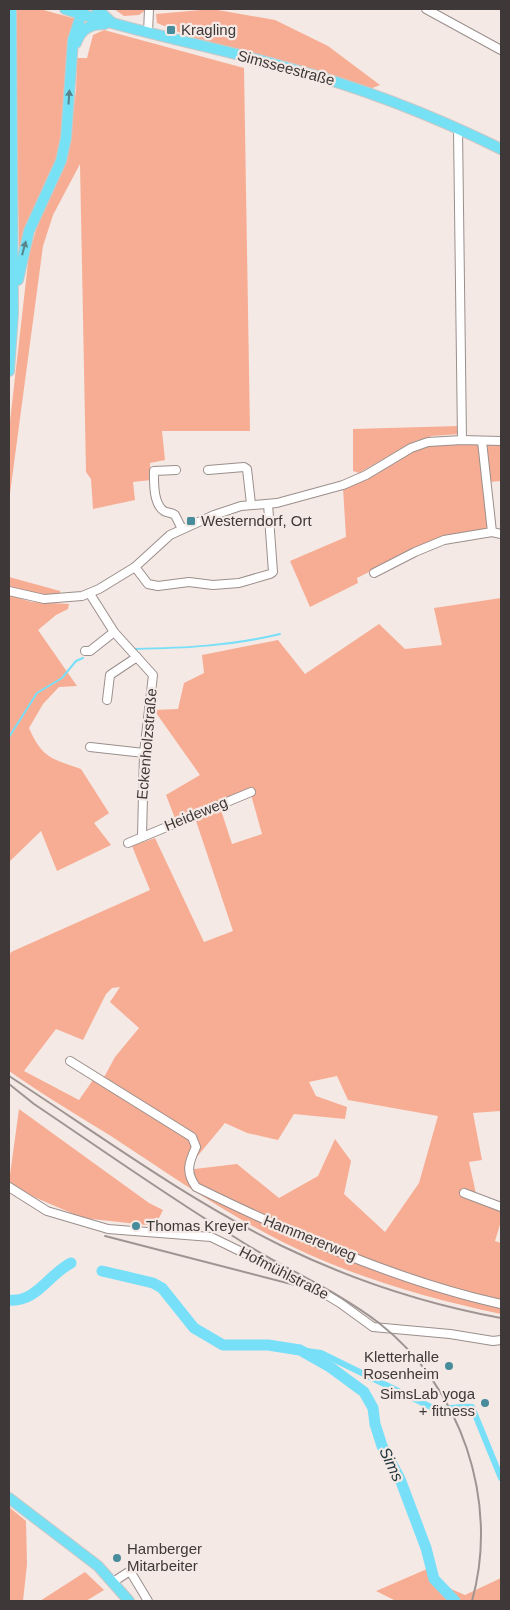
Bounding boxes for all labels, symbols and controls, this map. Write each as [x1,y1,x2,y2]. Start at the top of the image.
place label: Kragling [181,21,236,38]
marker: Kragling [165,24,177,36]
street label: Simsseestraße [236,46,337,89]
one-way arrow [65,89,73,105]
one-way arrow [21,241,29,256]
place label: Westerndorf, Ort [201,512,312,529]
marker: Westerndorf, Ort [185,515,197,527]
street label: Eckenholzstraße [133,688,160,800]
street label: Heideweg [162,793,230,834]
street label: Hammererweg [261,1211,359,1264]
place label: Thomas Kreyer [146,1217,249,1234]
marker: Thomas Kreyer [130,1220,142,1232]
street label: Hofmühlstraße [237,1243,332,1302]
place label: Kletterhalle Rosenheim [363,1348,439,1382]
marker: Kletterhalle Rosenheim [443,1360,455,1372]
place label: SimsLab yoga + fitness [380,1385,476,1419]
marker: SimsLab yoga + fitness [479,1397,491,1409]
water label: Sims [376,1445,407,1484]
place label: Hamberger Mitarbeiter [127,1540,202,1574]
marker: Hamberger Mitarbeiter [111,1552,123,1564]

